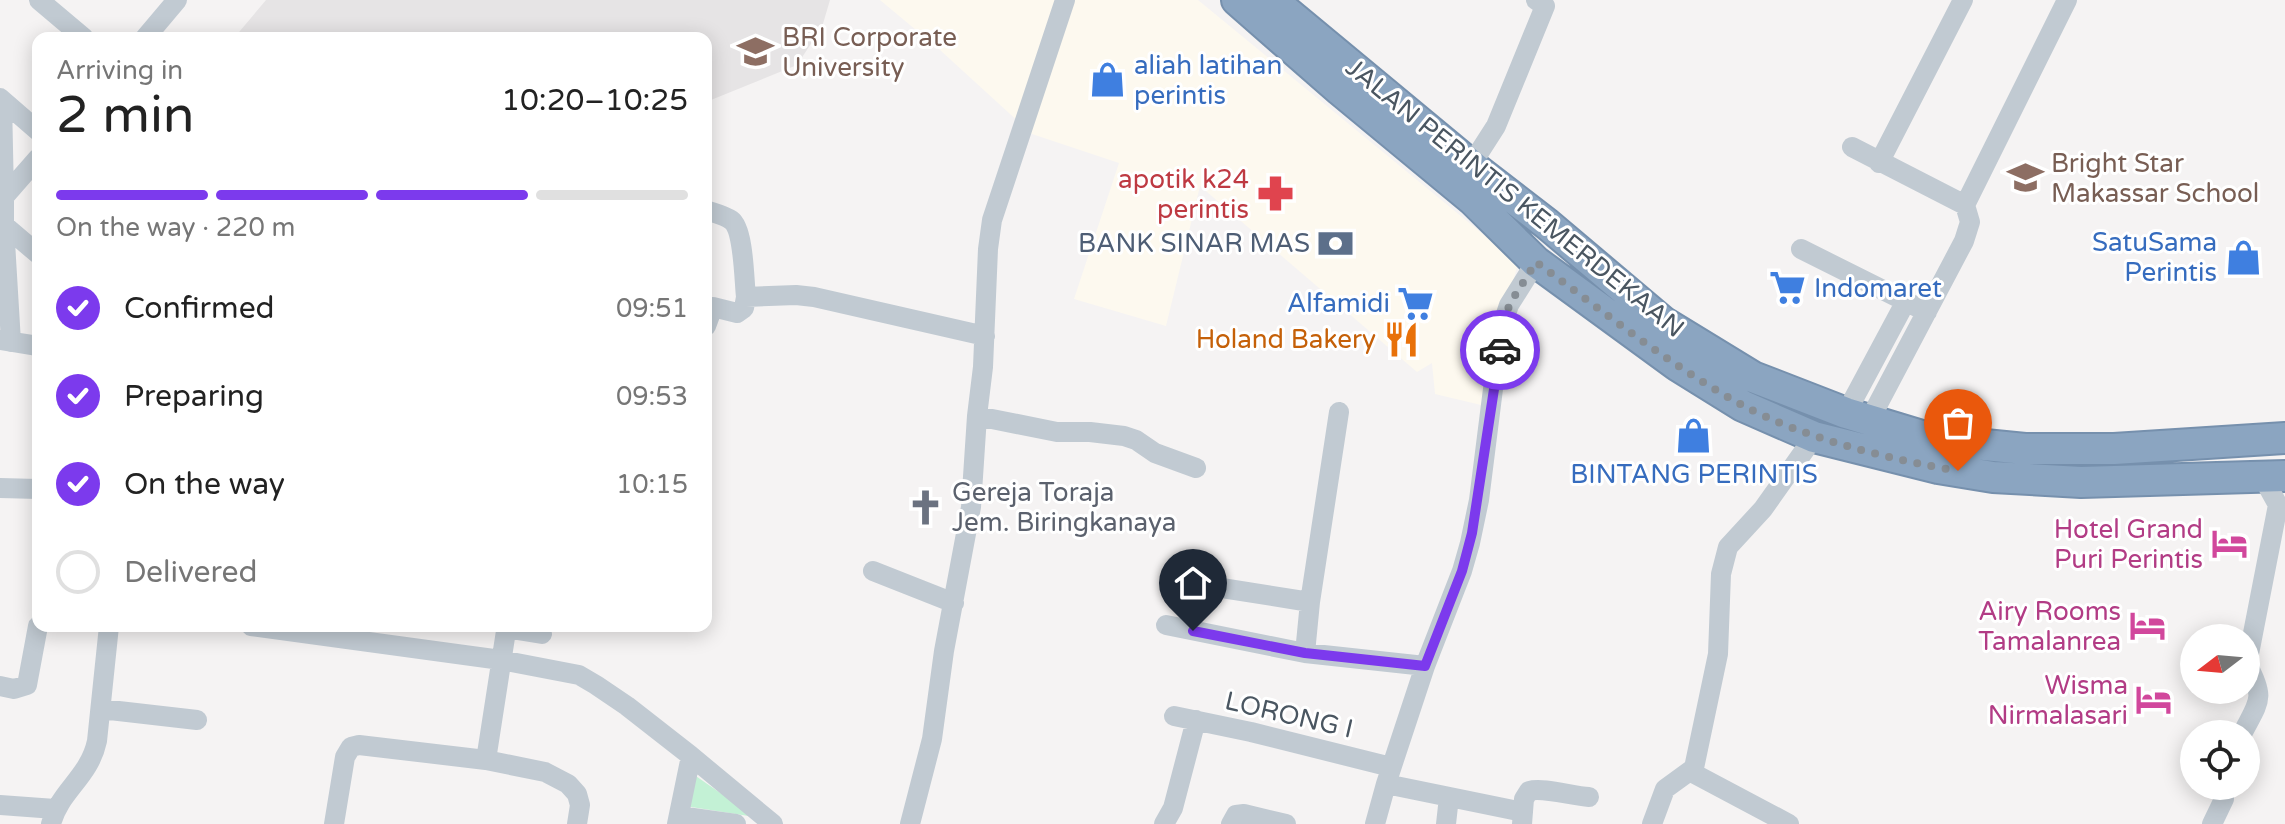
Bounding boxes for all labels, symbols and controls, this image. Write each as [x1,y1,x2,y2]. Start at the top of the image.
place label: BRI Corporate University [782,22,957,83]
school or university icon: BRI Corporate University [737,33,775,71]
place label: aliah latihan perintis [1134,50,1282,111]
street label: JALAN PERINTIS KEMERDEKAAN [1340,52,1690,344]
text: Arriving in [56,55,183,86]
shop icon: aliah latihan perintis [1089,61,1127,99]
text: 10:20–10:25 [501,82,688,119]
text: 2 min [56,84,195,147]
place label: Bright Star Makassar School [2051,148,2259,209]
school or university icon: Bright Star Makassar School [2006,159,2044,197]
place label: apotik k24 perintis [1118,164,1249,225]
pharmacy icon: apotik k24 perintis [1256,175,1294,213]
text: On the way · 220 m [56,212,295,243]
bank icon: BANK SINAR MAS [1317,224,1355,262]
place label: SatuSama Perintis [2092,227,2217,288]
place label: BANK SINAR MAS [1078,228,1310,259]
shop icon: SatuSama Perintis [2224,238,2262,276]
supermarket icon: Indomaret [1769,269,1807,307]
place label: Indomaret [1814,273,1942,304]
supermarket icon: Alfamidi [1397,284,1435,322]
icon: check [56,286,100,330]
place label: Alfamidi [1287,288,1390,319]
text: Confirmed [124,290,275,327]
text: 09:51 [616,293,688,324]
courier [1460,310,1540,390]
restaurant icon: Holand Bakery [1383,320,1421,358]
place label: Holand Bakery [1196,324,1376,355]
icon: car [1478,328,1522,372]
icon: check [56,374,100,418]
text: Preparing [124,378,264,415]
text: 09:53 [616,381,688,412]
pin [1924,389,1992,471]
icon: bag [1936,401,1980,445]
shop icon: BINTANG PERINTIS [1675,416,1713,454]
place label: BINTANG PERINTIS [1570,459,1818,490]
icon: check [56,462,100,506]
text: On the way [124,466,285,503]
text: 10:15 [616,469,688,500]
place label: Gereja Toraja Jem. Biringkanaya [952,477,1176,538]
church icon: Gereja Toraja Jem. Biringkanaya [907,488,945,526]
place label: Hotel Grand Puri Perintis [2054,514,2203,575]
hotel icon: Hotel Grand Puri Perintis [2210,525,2248,563]
pin [1159,549,1227,631]
text: Delivered [124,554,258,591]
icon: home [1171,561,1215,605]
place label: Airy Rooms Tamalanrea [1978,596,2121,657]
hotel icon: Airy Rooms Tamalanrea [2128,607,2166,645]
north arrow [2180,624,2260,704]
map controls [2180,624,2260,800]
place label: Wisma Nirmalasari [1988,670,2128,731]
hotel icon: Wisma Nirmalasari [2135,681,2173,719]
street label: LORONG I [1222,685,1356,745]
button: locate [2180,720,2260,800]

